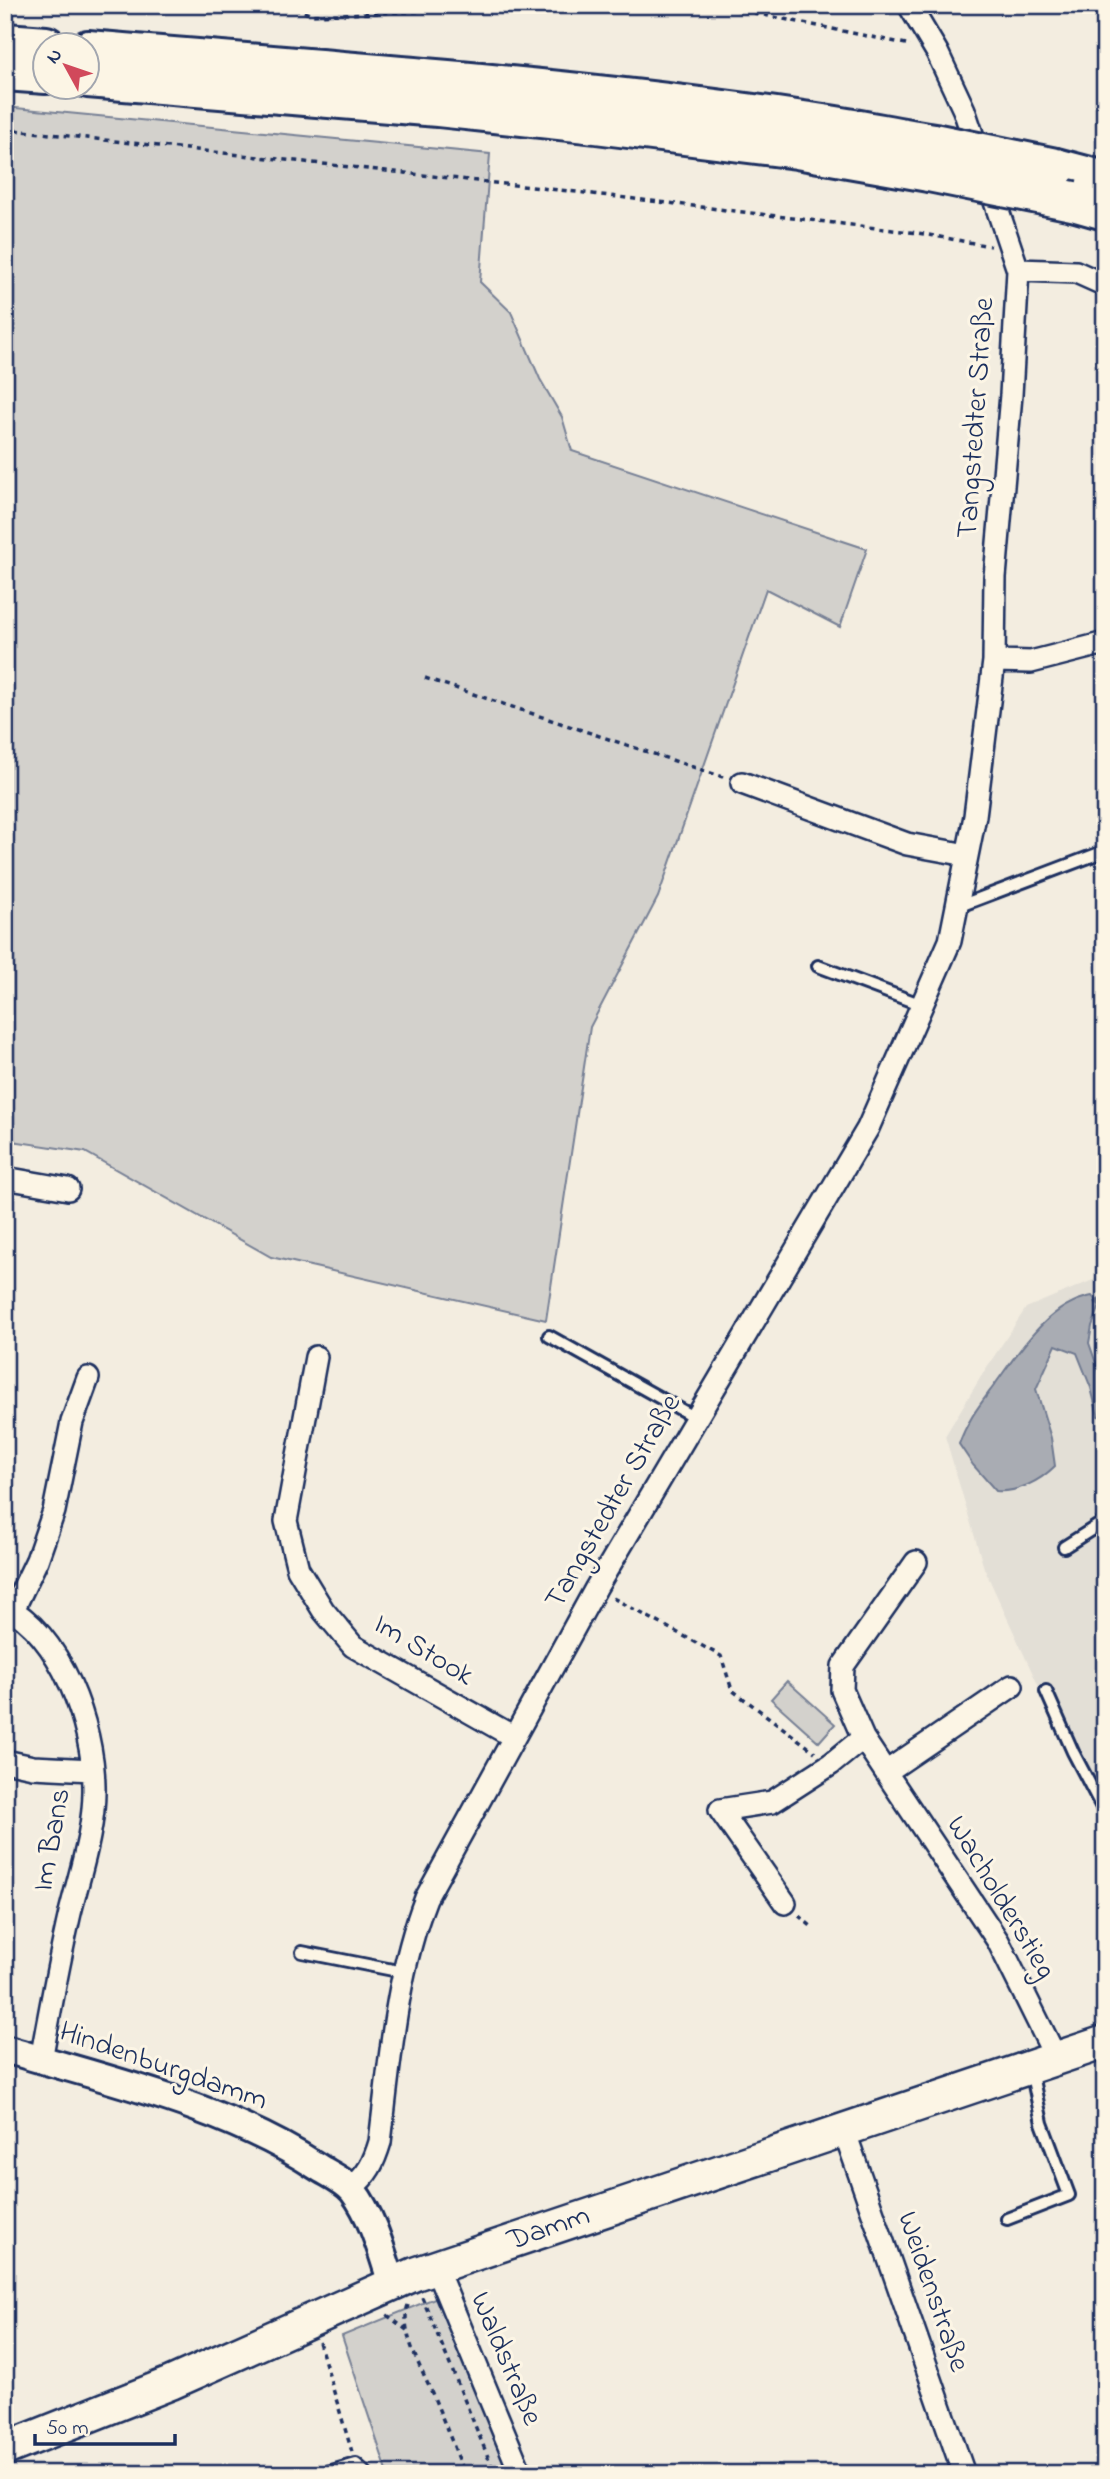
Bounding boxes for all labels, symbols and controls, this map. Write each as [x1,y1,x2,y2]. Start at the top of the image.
north arrow [32,32,102,102]
text: N [40,43,69,70]
street label: Tangstedter Straße [947,295,1007,540]
street label: Tangstedter Straße [535,1386,694,1618]
street label: Im Stook [364,1604,482,1699]
street label: Im Bans [22,1785,84,1895]
street label: Wacholderstieg [934,1808,1066,1988]
street label: Hindenburgdamm [53,2011,273,2123]
street label: Damm [501,2194,596,2264]
street label: Weidenstraße [884,2206,980,2379]
street label: Waldstraße [457,2285,553,2433]
scale bar [35,2402,175,2446]
text: 50 m [46,2414,89,2444]

